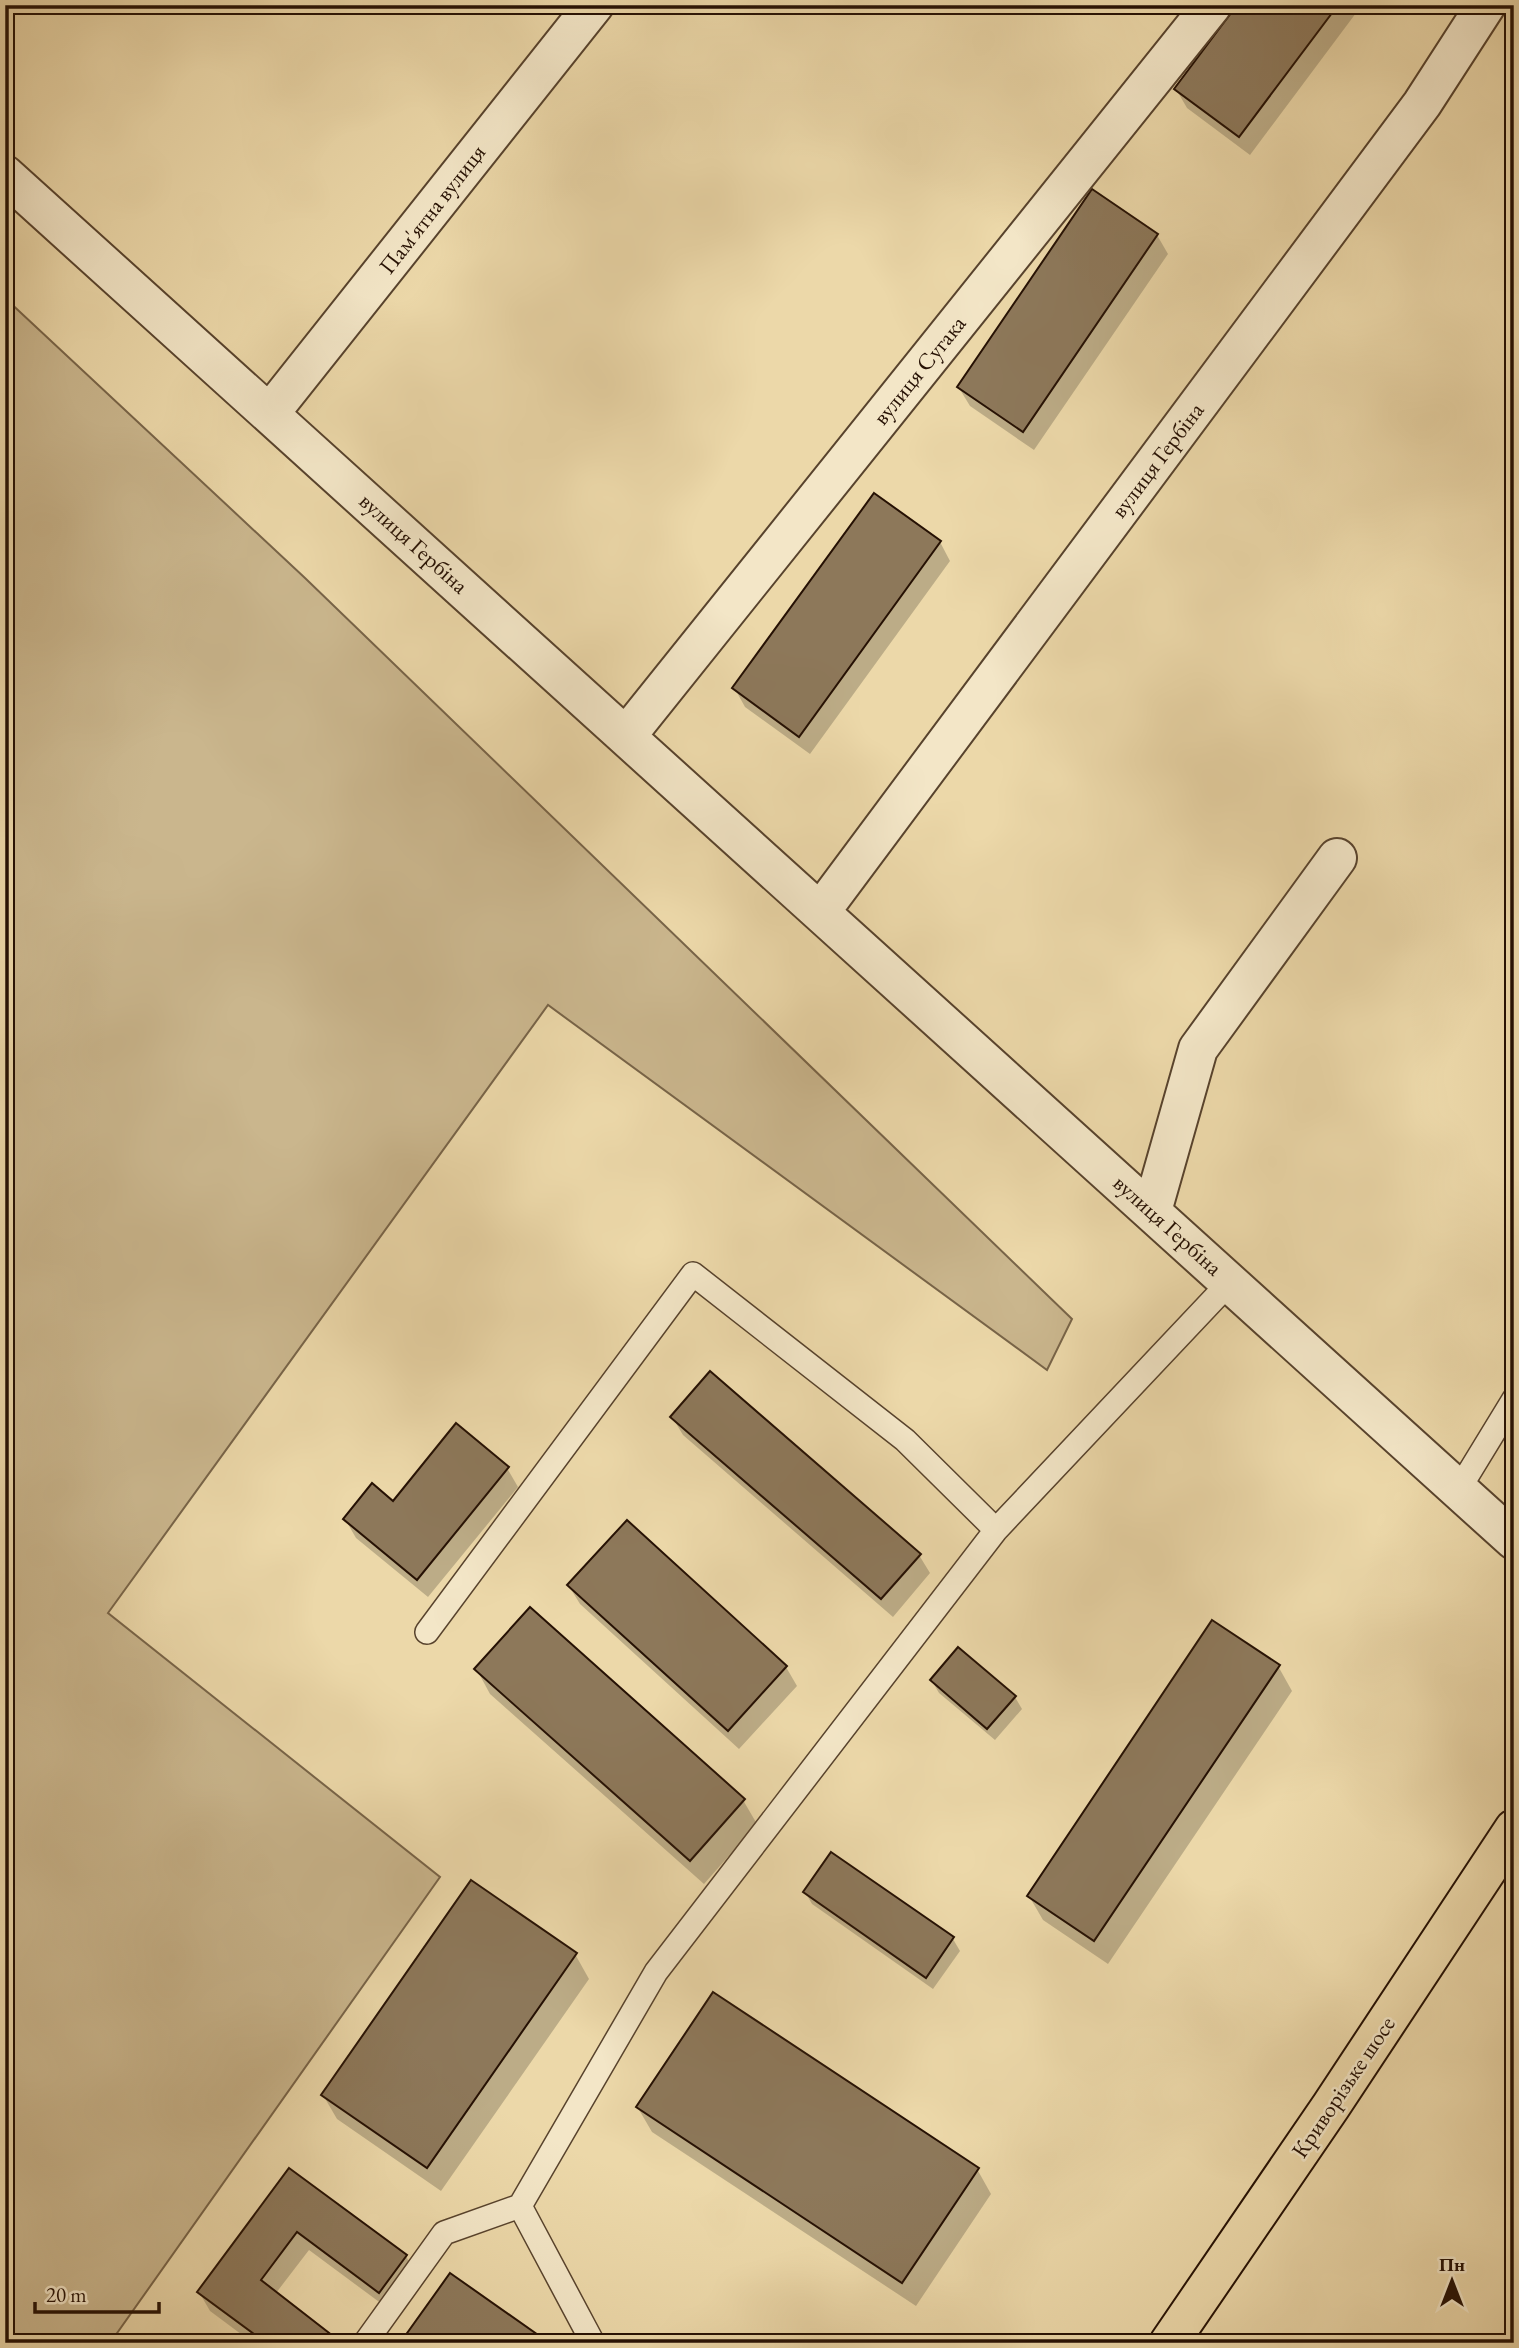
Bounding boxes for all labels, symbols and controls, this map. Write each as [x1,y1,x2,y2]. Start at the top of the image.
street label: Пам'ятна вулиця [372,138,492,280]
street label: вулиця Сугака [866,308,973,431]
street label: вулиця Гербіна [1104,396,1211,524]
street label: вулиця Гербіна [353,486,476,601]
street label: вулиця Гербіна [1107,1168,1230,1283]
street label: Криворізьке шосе [1284,2010,1402,2164]
north arrow [1418,2246,1488,2316]
text: Пн [1439,2252,1465,2277]
scale bar [35,2271,159,2315]
text: 20 m [46,2281,87,2308]

